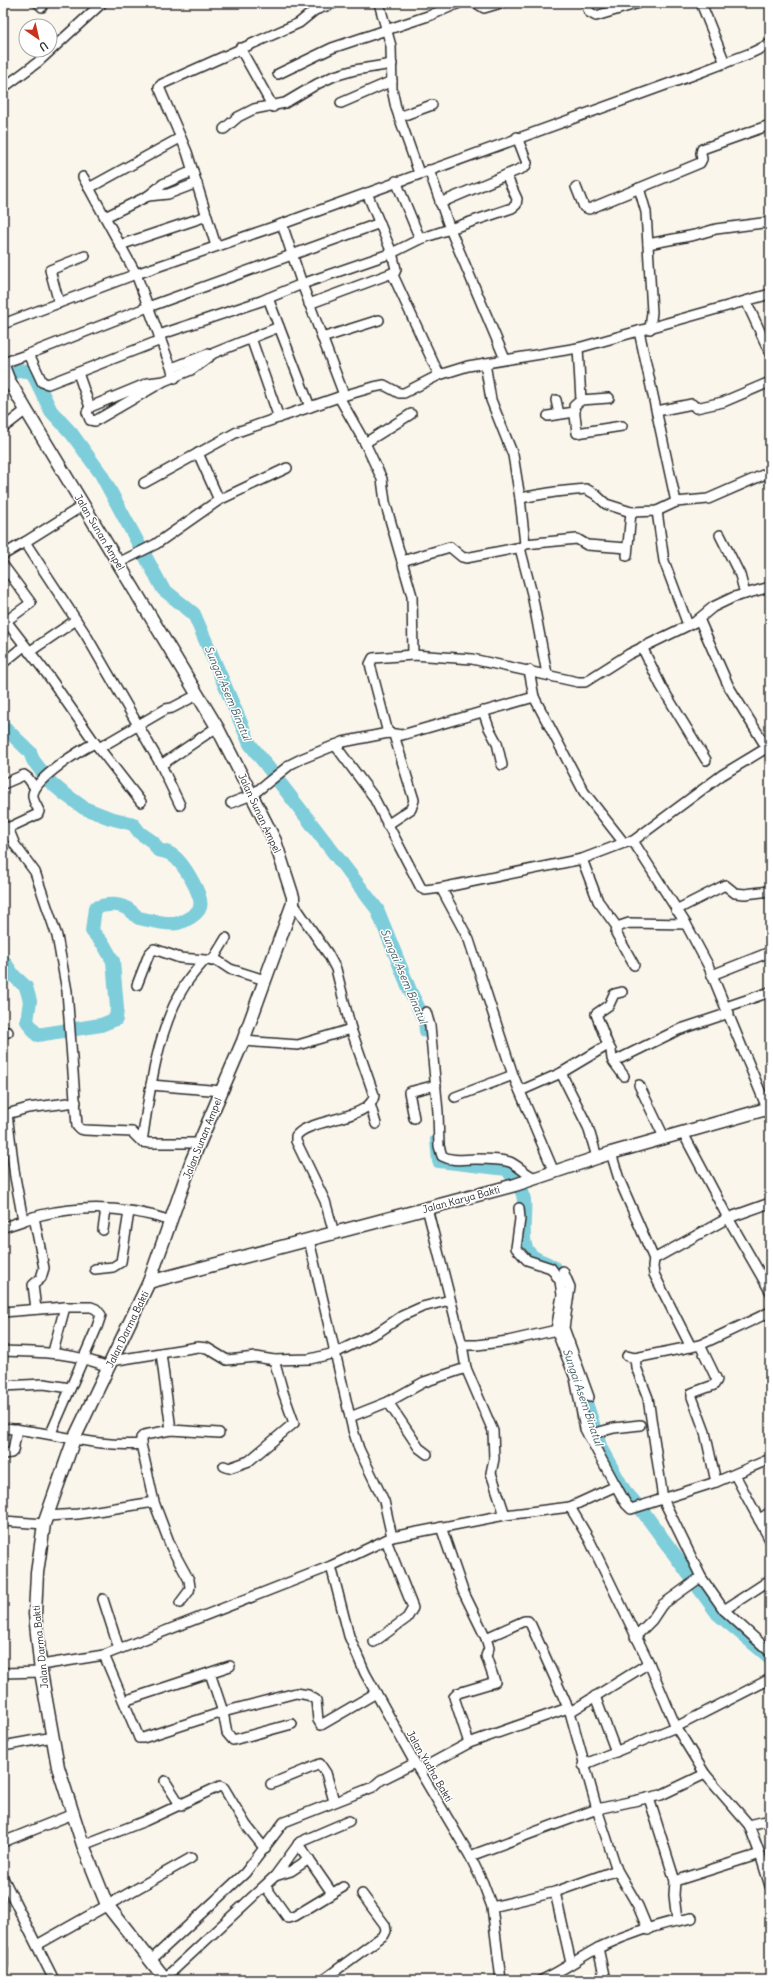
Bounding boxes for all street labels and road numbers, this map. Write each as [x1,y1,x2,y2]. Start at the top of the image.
street label: Jalan Sunan Ampel [72,492,127,573]
street label: Jalan Sunan Ampel [235,771,284,855]
street label: Jalan Sunan Ampel [180,1096,225,1181]
street label: Jalan Karya Bakti [421,1183,501,1216]
street label: Jalan Darma Bakti [103,1289,152,1370]
street label: Jalan Darma Bakti [30,1605,51,1689]
street label: Jalan Yudha Bakti [404,1728,455,1804]

